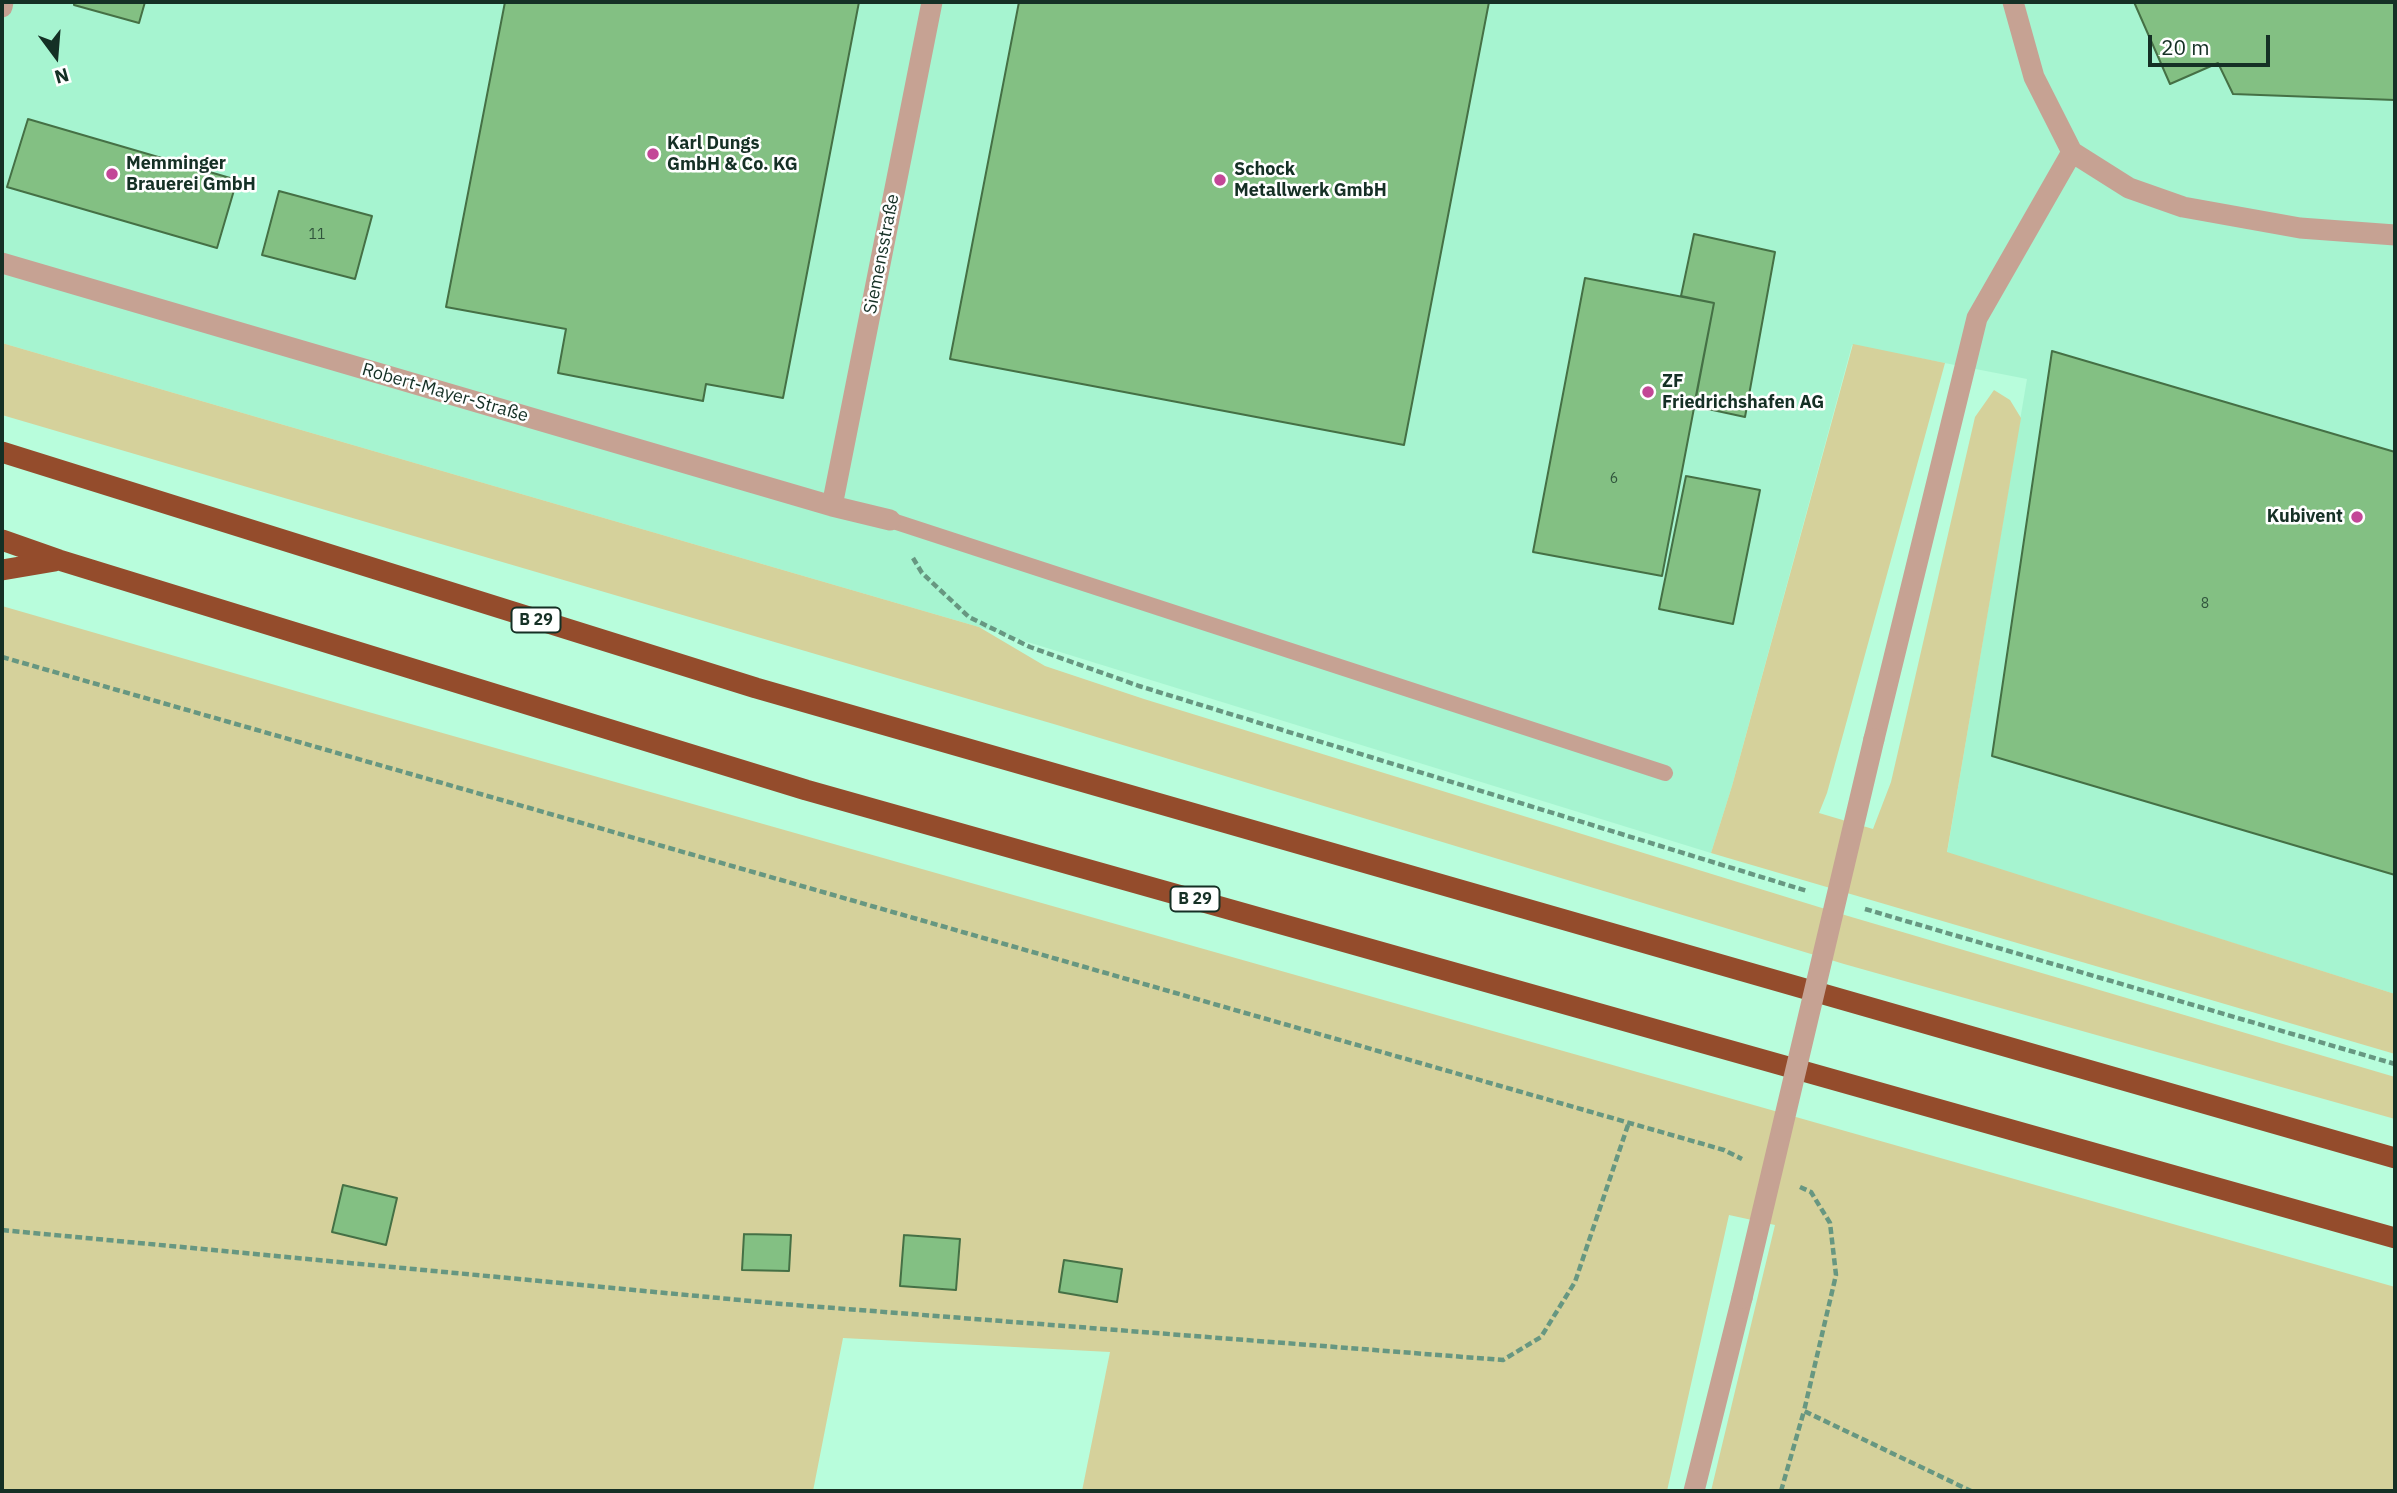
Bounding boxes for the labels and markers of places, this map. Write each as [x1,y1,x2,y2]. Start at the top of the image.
place label: Karl Dungs GmbH & Co. KG [667,133,798,176]
marker: Karl Dungs GmbH & Co. KG [645,146,661,162]
place label: Memminger Brauerei GmbH [126,153,256,196]
place label: Schock Metallwerk GmbH [1234,159,1387,202]
marker: Memminger Brauerei GmbH [104,166,120,182]
marker: Schock Metallwerk GmbH [1212,172,1228,188]
place label: ZF Friedrichshafen AG [1662,371,1824,414]
marker: ZF Friedrichshafen AG [1640,384,1656,400]
place label: Kubivent [2267,506,2343,528]
marker: Kubivent [2349,509,2365,525]

